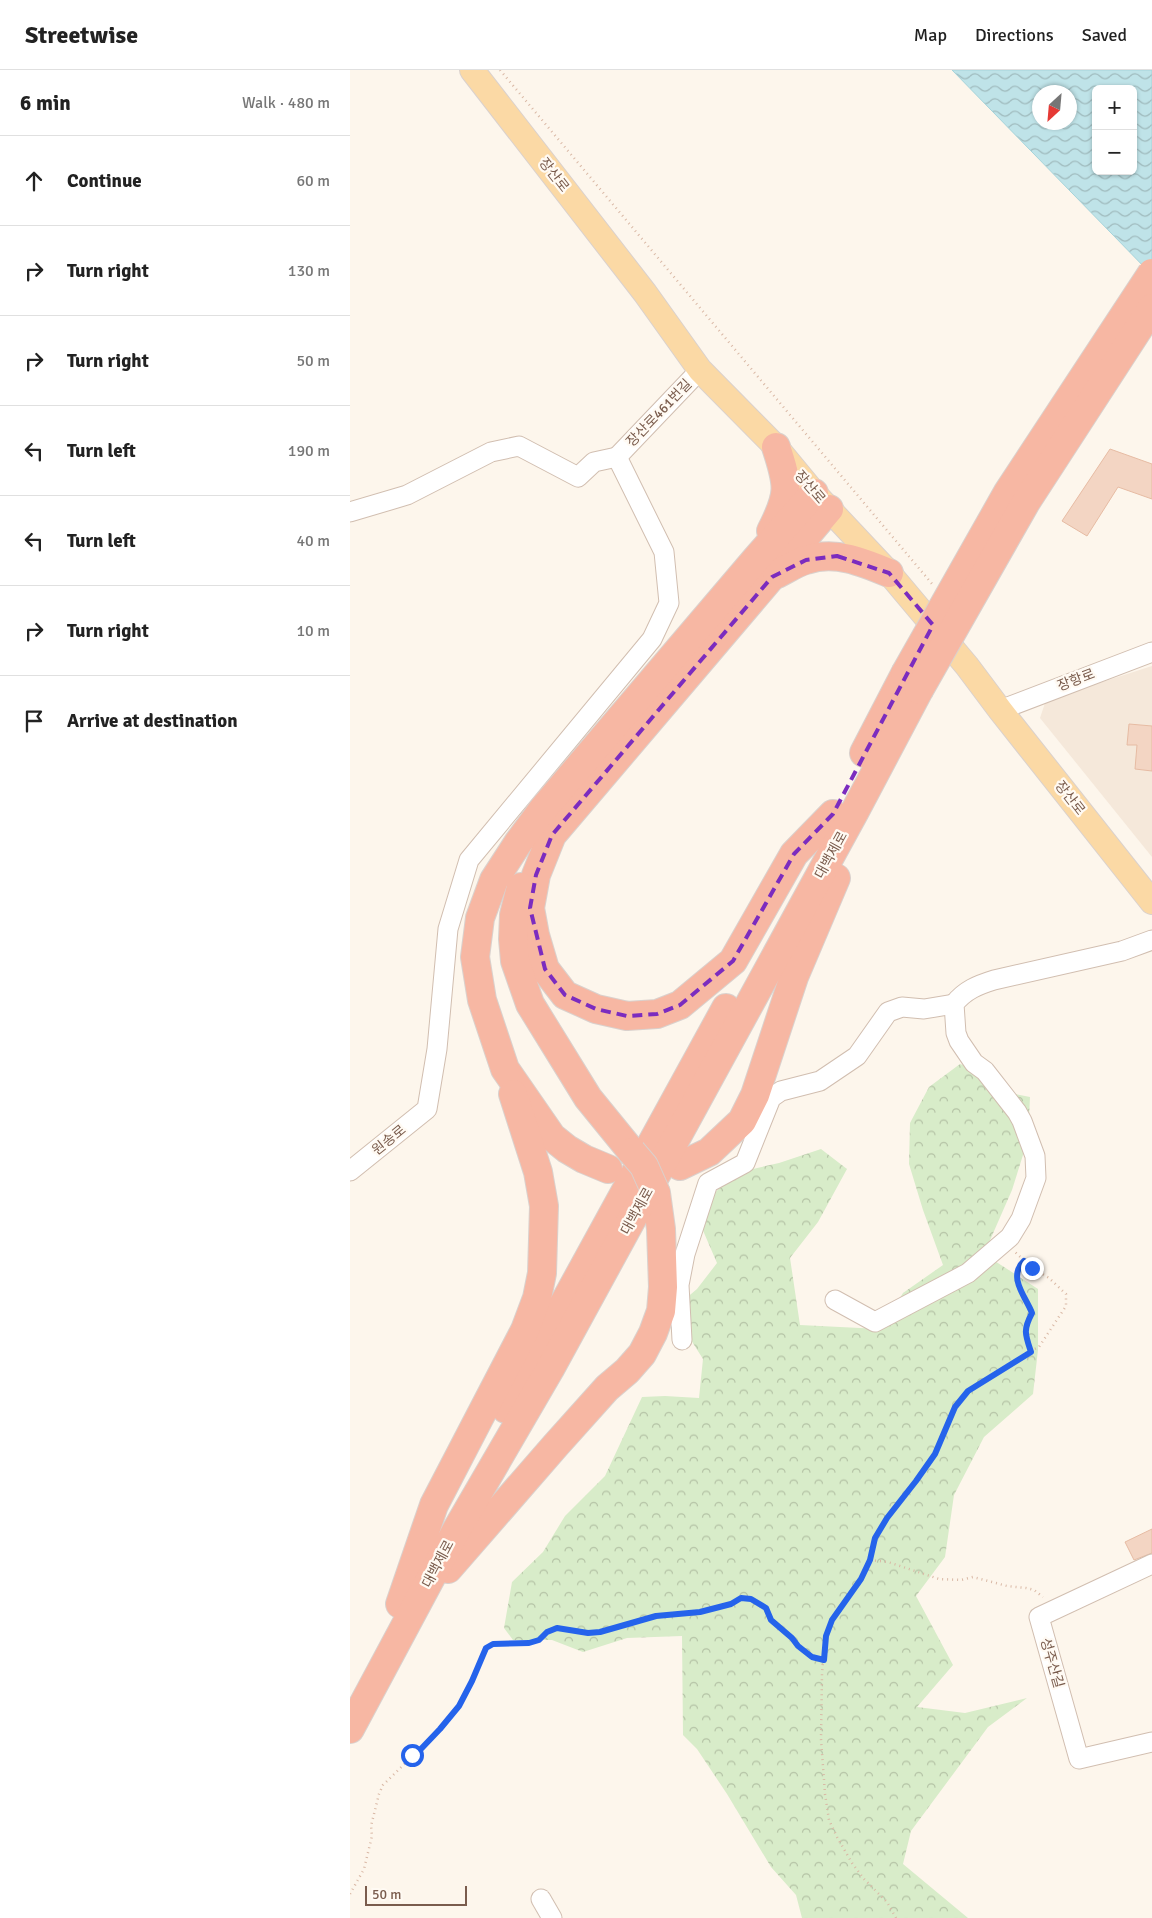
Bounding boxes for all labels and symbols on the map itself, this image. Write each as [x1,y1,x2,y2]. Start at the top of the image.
north arrow [1032,85,1077,130]
street label: 장산로 [535,155,573,196]
street label: 장산로461번길 [623,376,695,450]
street label: 장산로 [791,467,829,507]
street label: 장항로 [1055,665,1097,695]
street label: 장산로 [1051,778,1089,819]
street label: 대백제로 [811,828,851,882]
street label: 원송로 [369,1121,409,1159]
street label: 대백제로 [617,1184,657,1238]
route end [1021,1257,1044,1280]
street label: 대백제로 [418,1537,458,1591]
street label: 성주산길 [1037,1636,1067,1690]
route start [401,1744,424,1767]
scale bar [365,1883,468,1906]

